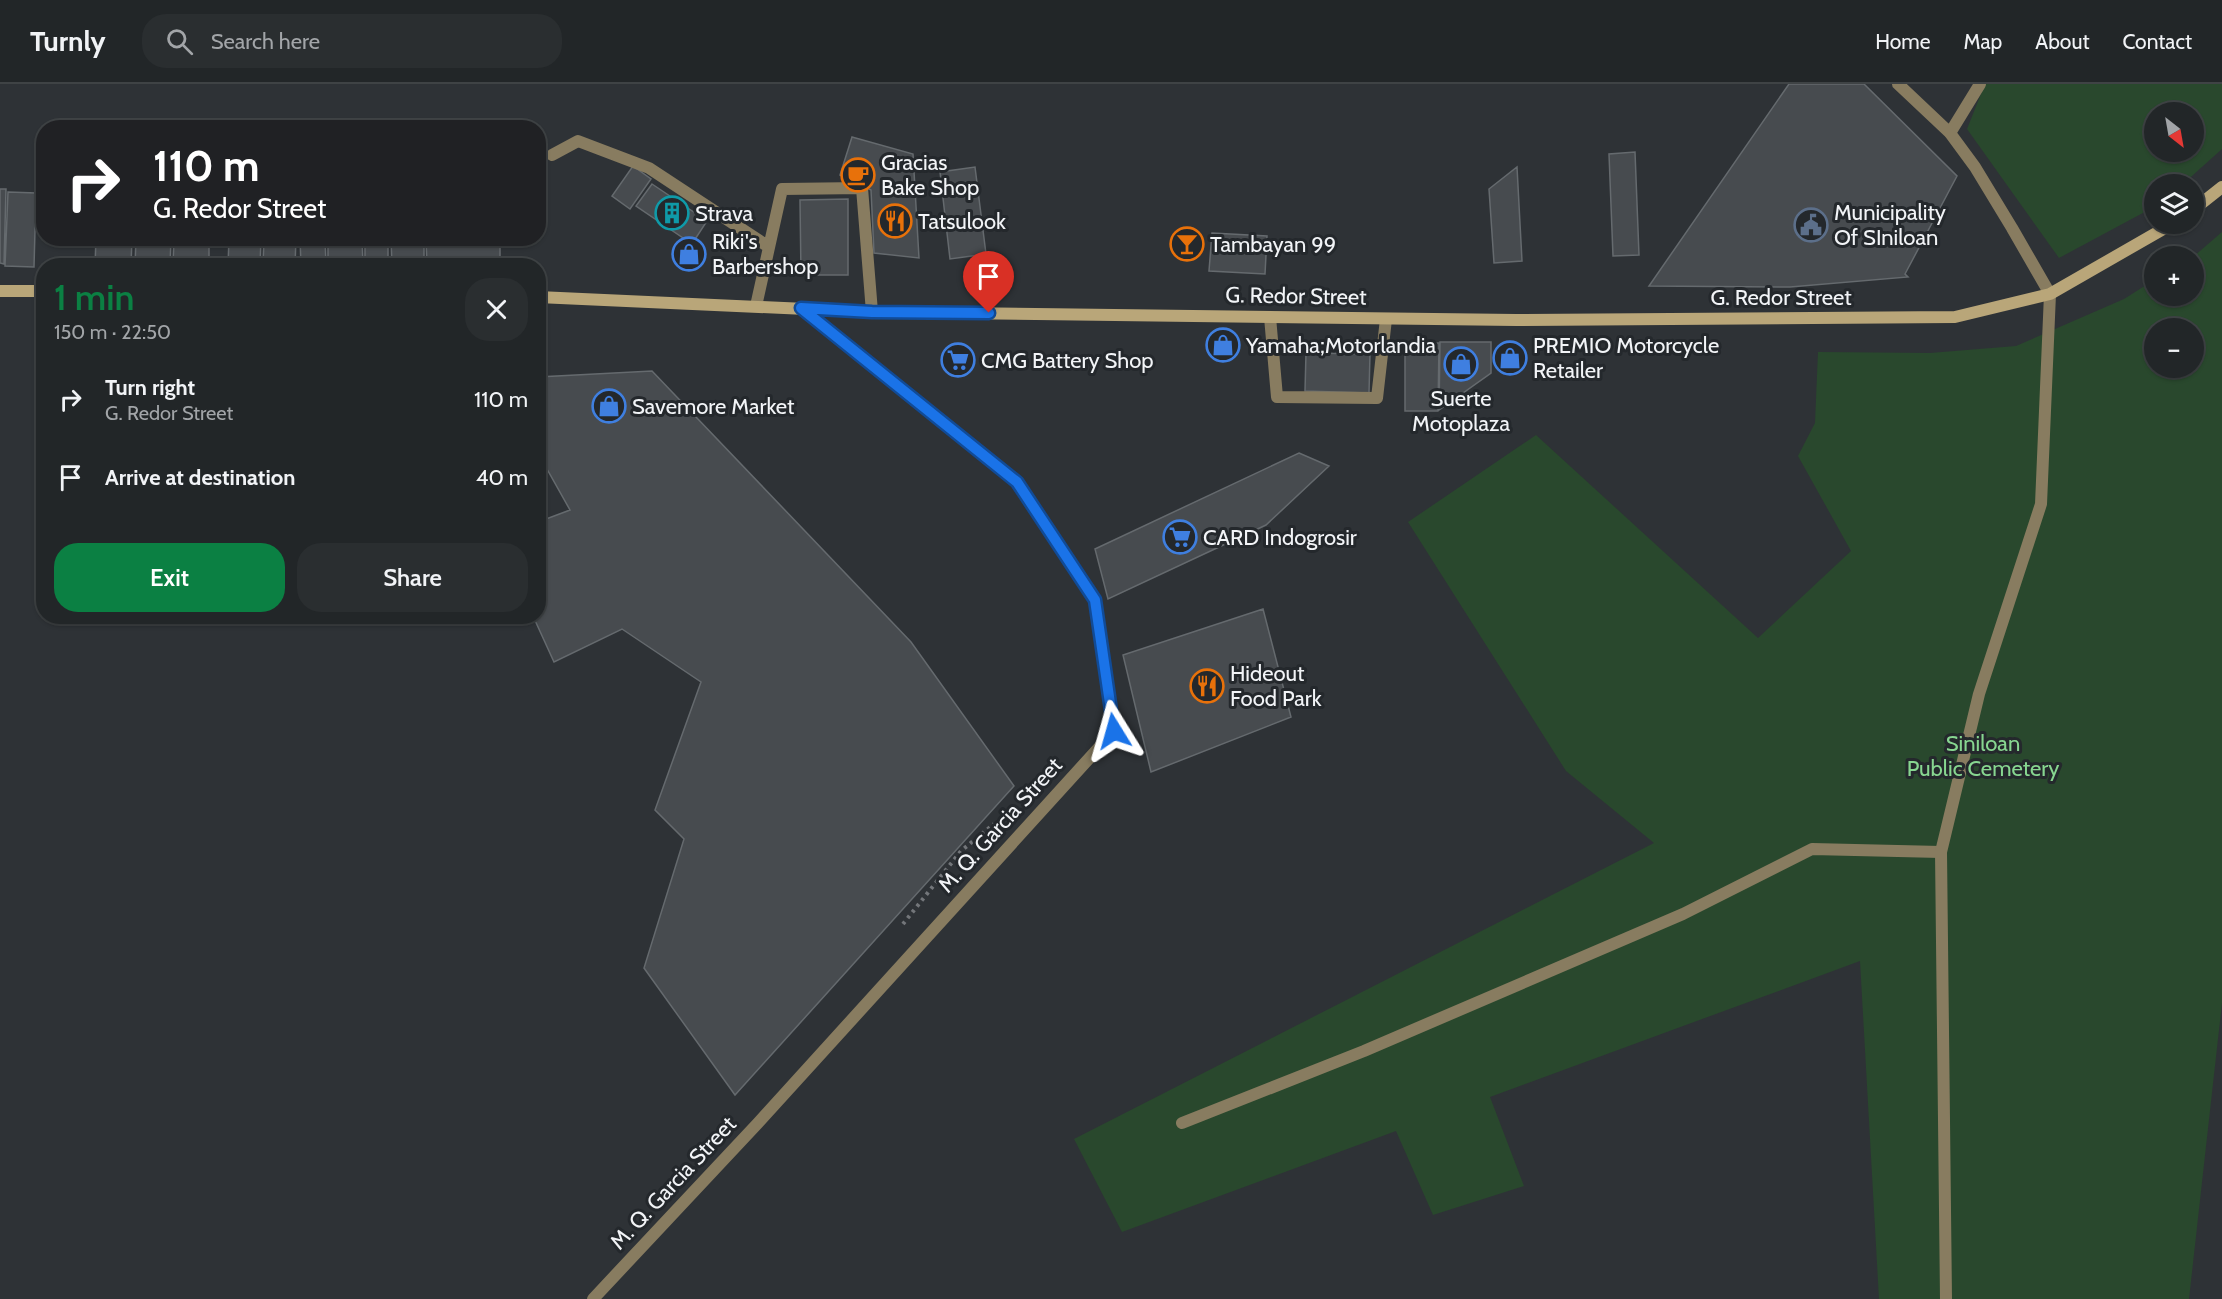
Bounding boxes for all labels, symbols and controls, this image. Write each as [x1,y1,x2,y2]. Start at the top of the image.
search box [142,14,562,68]
text: Turnly [30,24,106,58]
icon: search [163,25,196,58]
text: Search here [211,28,320,55]
text: Home [1875,29,1931,54]
text: Map [1964,29,2002,54]
text: About [2035,29,2089,54]
text: Contact [2122,29,2192,54]
north arrow [2144,102,2204,162]
map controls [2144,102,2204,378]
text: 110 m [153,140,260,192]
icon: right [54,144,132,222]
place label: Gracias Bake Shop [881,149,979,201]
cafe icon: Gracias Bake Shop [840,157,876,193]
button: layers [2144,174,2204,234]
text: G. Redor Street [153,192,326,225]
building icon: Strava [654,195,690,231]
place label: Municipality Of SIniloan [1834,199,1946,251]
place label: Strava [695,200,754,227]
restaurant icon: Tatsulook [877,203,913,239]
public building icon: Municipality Of SIniloan [1793,207,1829,243]
place label: Tatsulook [918,208,1006,235]
bar icon: Tambayan 99 [1169,226,1205,262]
place label: Riki's Barbershop [712,228,818,280]
place label: Tambayan 99 [1210,231,1336,258]
shop icon: Riki's Barbershop [671,236,707,272]
button: + [2144,246,2204,306]
pin [963,251,1014,313]
icon: arrive [972,260,1005,293]
text: 1 min [54,275,134,319]
button: close [465,278,528,341]
street label: G. Redor Street [1225,281,1367,311]
street label: G. Redor Street [1710,284,1852,311]
button: − [2144,318,2204,378]
text: 150 m · 22:50 [54,320,171,344]
shop icon: Yamaha;Motorlandia [1205,327,1241,363]
place label: Yamaha;Motorlandia [1245,332,1436,359]
place label: PREMIO Motorcycle Retailer [1533,332,1719,384]
shop icon: PREMIO Motorcycle Retailer [1492,340,1528,376]
supermarket icon: CMG Battery Shop [940,342,976,378]
shop icon: Suerte Motoplaza [1443,346,1479,382]
place label: CMG Battery Shop [981,347,1154,374]
text: Turn right [105,374,195,401]
icon: right [54,383,87,416]
place label: Suerte Motoplaza [1412,385,1510,437]
text: 110 m [474,386,528,413]
shop icon: Savemore Market [591,388,627,424]
place label: Savemore Market [632,393,795,420]
text: G. Redor Street [105,401,233,425]
icon: arrive [54,461,87,494]
text: Arrive at destination [105,464,295,491]
text: 40 m [476,464,528,491]
supermarket icon: CARD Indogrosir [1162,519,1198,555]
place label: CARD Indogrosir [1203,524,1357,551]
button: Exit [54,543,285,612]
button: Share [297,543,528,612]
place label: Hideout Food Park [1230,660,1322,712]
restaurant icon: Hideout Food Park [1189,668,1225,704]
position arrow [1082,699,1146,763]
park label: Siniloan Public Cemetery [1907,730,2059,782]
street label: M. Q. Garcia Street [932,752,1068,898]
street label: M. Q. Garcia Street [604,1110,742,1255]

